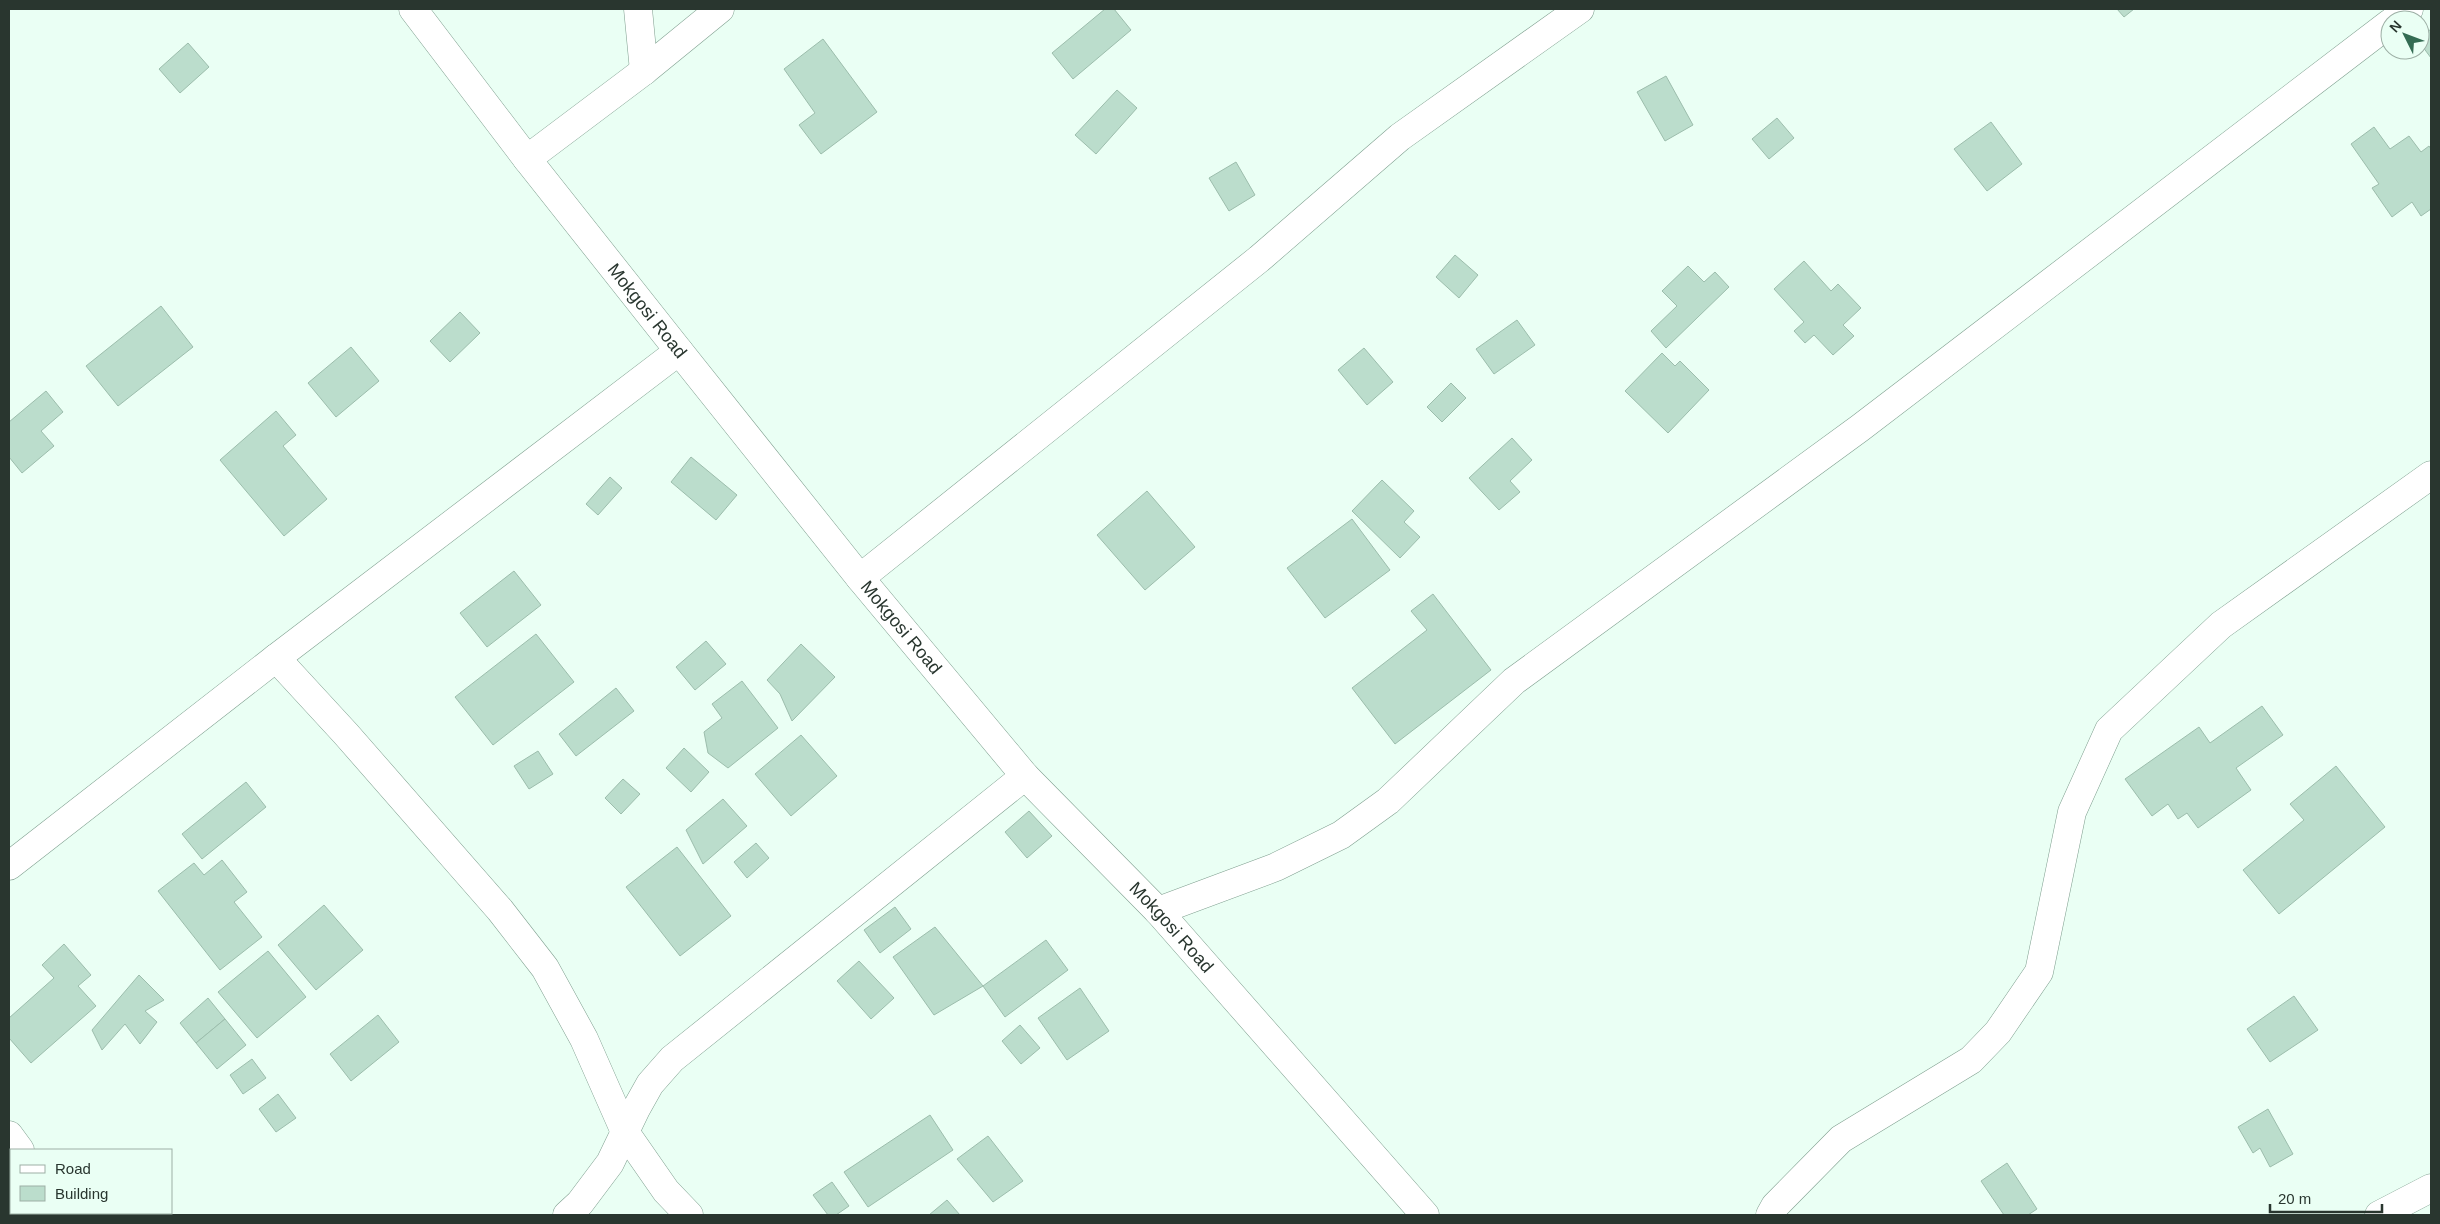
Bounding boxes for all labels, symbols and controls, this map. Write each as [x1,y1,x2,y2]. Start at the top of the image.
north arrow [2380,10,2430,60]
text: N [2386,17,2405,35]
street label: Mokgosi Road [604,259,691,362]
street label: Mokgosi Road [857,577,946,678]
street label: Mokgosi Road [1125,878,1217,977]
legend [10,1149,172,1214]
text: Road [55,1160,91,1177]
scale bar [2270,1182,2382,1214]
text: Building [55,1185,108,1202]
text: 20 m [2278,1190,2311,1207]

